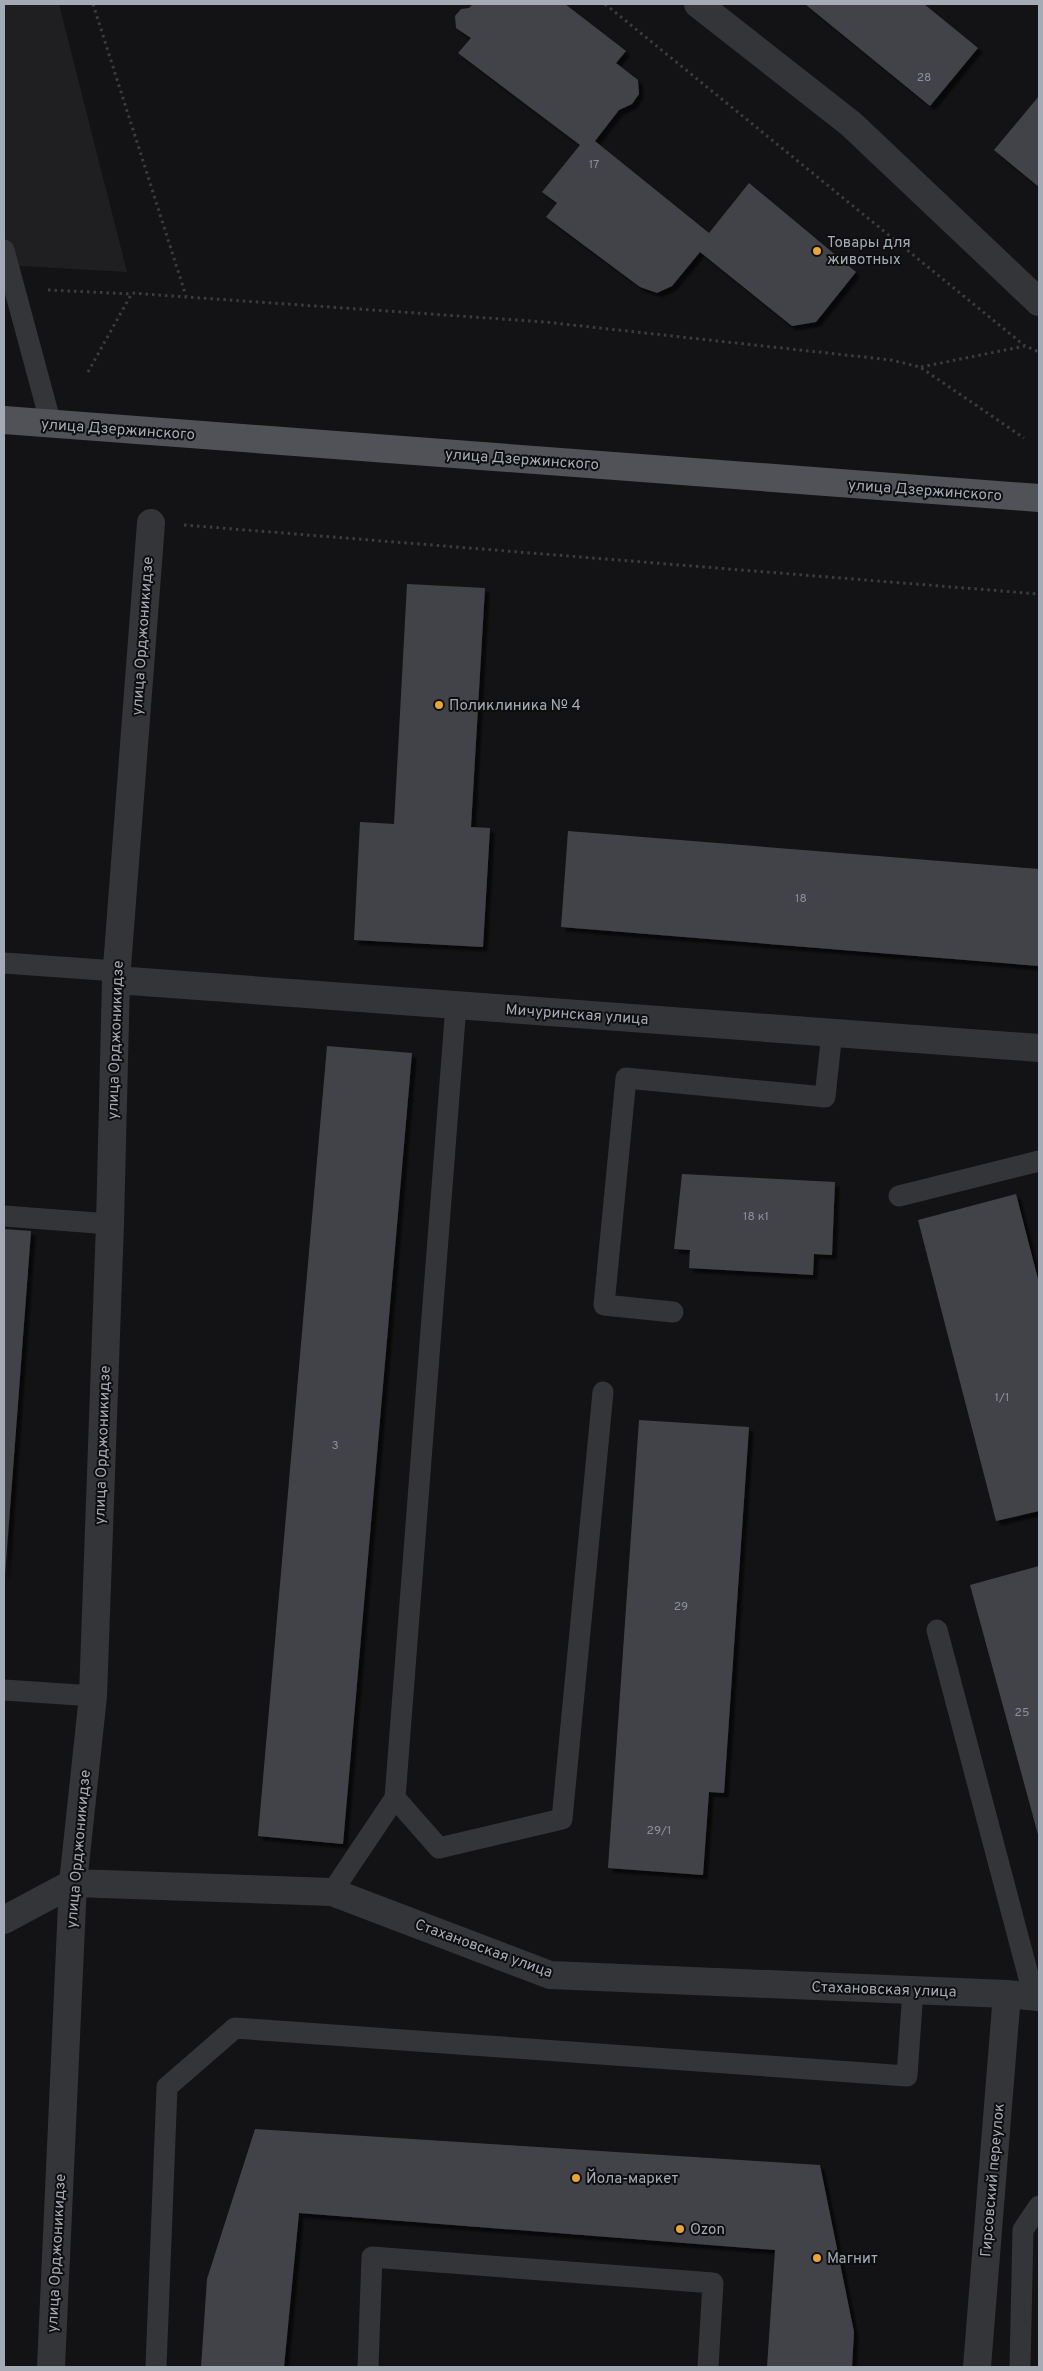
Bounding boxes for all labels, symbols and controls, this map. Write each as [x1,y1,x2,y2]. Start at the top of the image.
house number: 28 [917,70,931,86]
house number: 17 [589,157,599,173]
place label: Товары для животных [827,234,911,270]
marker: Товары для животных [811,245,823,257]
street label: улица Дзержинского [40,416,195,445]
street label: улица Дзержинского [444,446,599,475]
street label: улица Дзержинского [847,477,1002,506]
street label: улица Орджоникидзе [128,556,159,716]
place label: Поликлиника № 4 [449,697,581,716]
marker: Поликлиника № 4 [433,699,445,711]
house number: 18 [795,891,807,907]
street label: улица Орджоникидзе [104,960,129,1120]
street label: Мичуринская улица [505,1001,649,1030]
house number: 18 к1 [743,1209,769,1225]
street label: улица Орджоникидзе [91,1365,116,1525]
house number: 1/1 [995,1390,1009,1406]
house number: 3 [331,1438,339,1454]
house number: 29 [674,1599,688,1615]
house number: 25 [1015,1705,1029,1721]
street label: улица Орджоникидзе [63,1769,96,1929]
house number: 29/1 [647,1823,671,1839]
street label: Стахановская улица [412,1916,555,1983]
street label: Стахановская улица [811,1978,957,2003]
street label: Гирсовский переулок [977,2103,1010,2258]
place label: Йола-маркет [586,2168,678,2189]
marker: Йола-маркет [570,2172,582,2184]
street label: улица Орджоникидзе [44,2173,71,2333]
place label: Ozon [690,2221,725,2240]
marker: Ozon [674,2223,686,2235]
place label: Магнит [827,2250,878,2269]
marker: Магнит [811,2252,823,2264]

